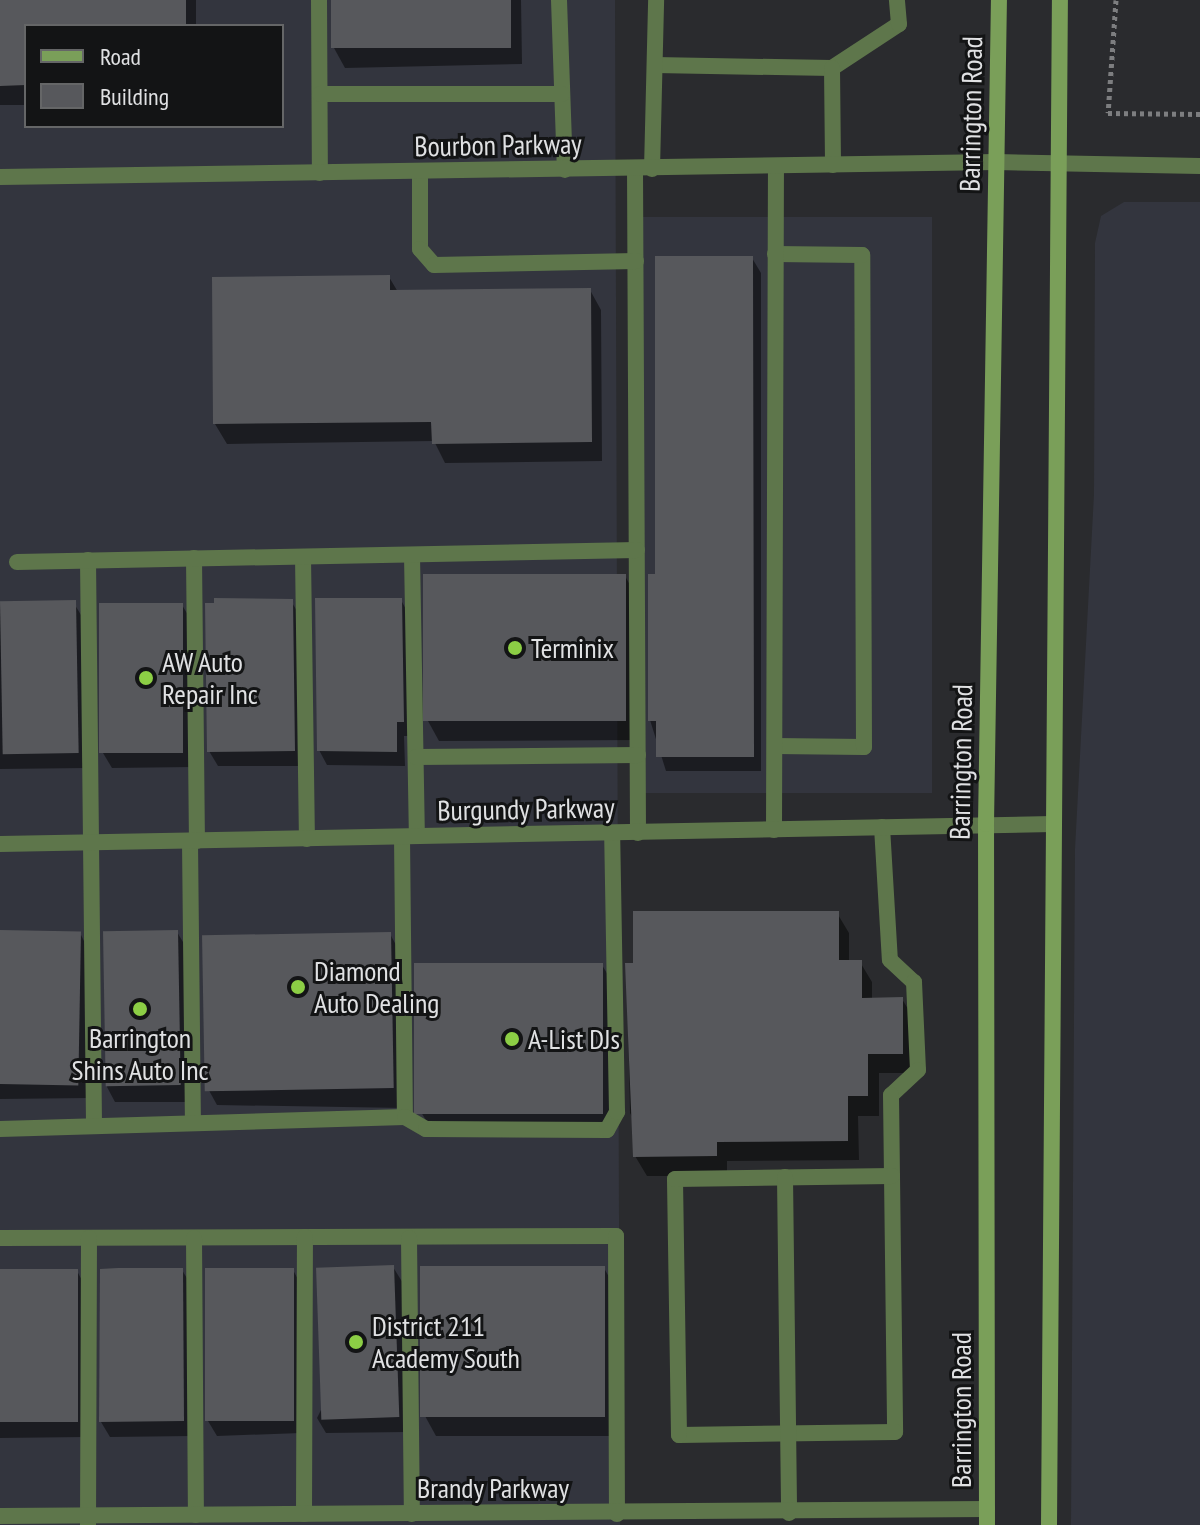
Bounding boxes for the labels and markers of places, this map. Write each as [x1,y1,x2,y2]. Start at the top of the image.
place label: Terminix [531,631,614,665]
marker: Terminix [506,639,524,657]
place label: AW Auto Repair Inc [162,645,258,711]
marker: AW Auto Repair Inc [137,669,155,687]
place label: Diamond Auto Dealing [314,954,439,1020]
marker: Diamond Auto Dealing [289,978,307,996]
marker: Barrington Shins Auto Inc [131,1000,149,1018]
place label: Barrington Shins Auto Inc [71,1021,209,1087]
place label: A-List DJs [528,1022,620,1056]
marker: A-List DJs [503,1030,521,1048]
place label: District 211 Academy South [372,1309,521,1375]
marker: District 211 Academy South [347,1333,365,1351]

